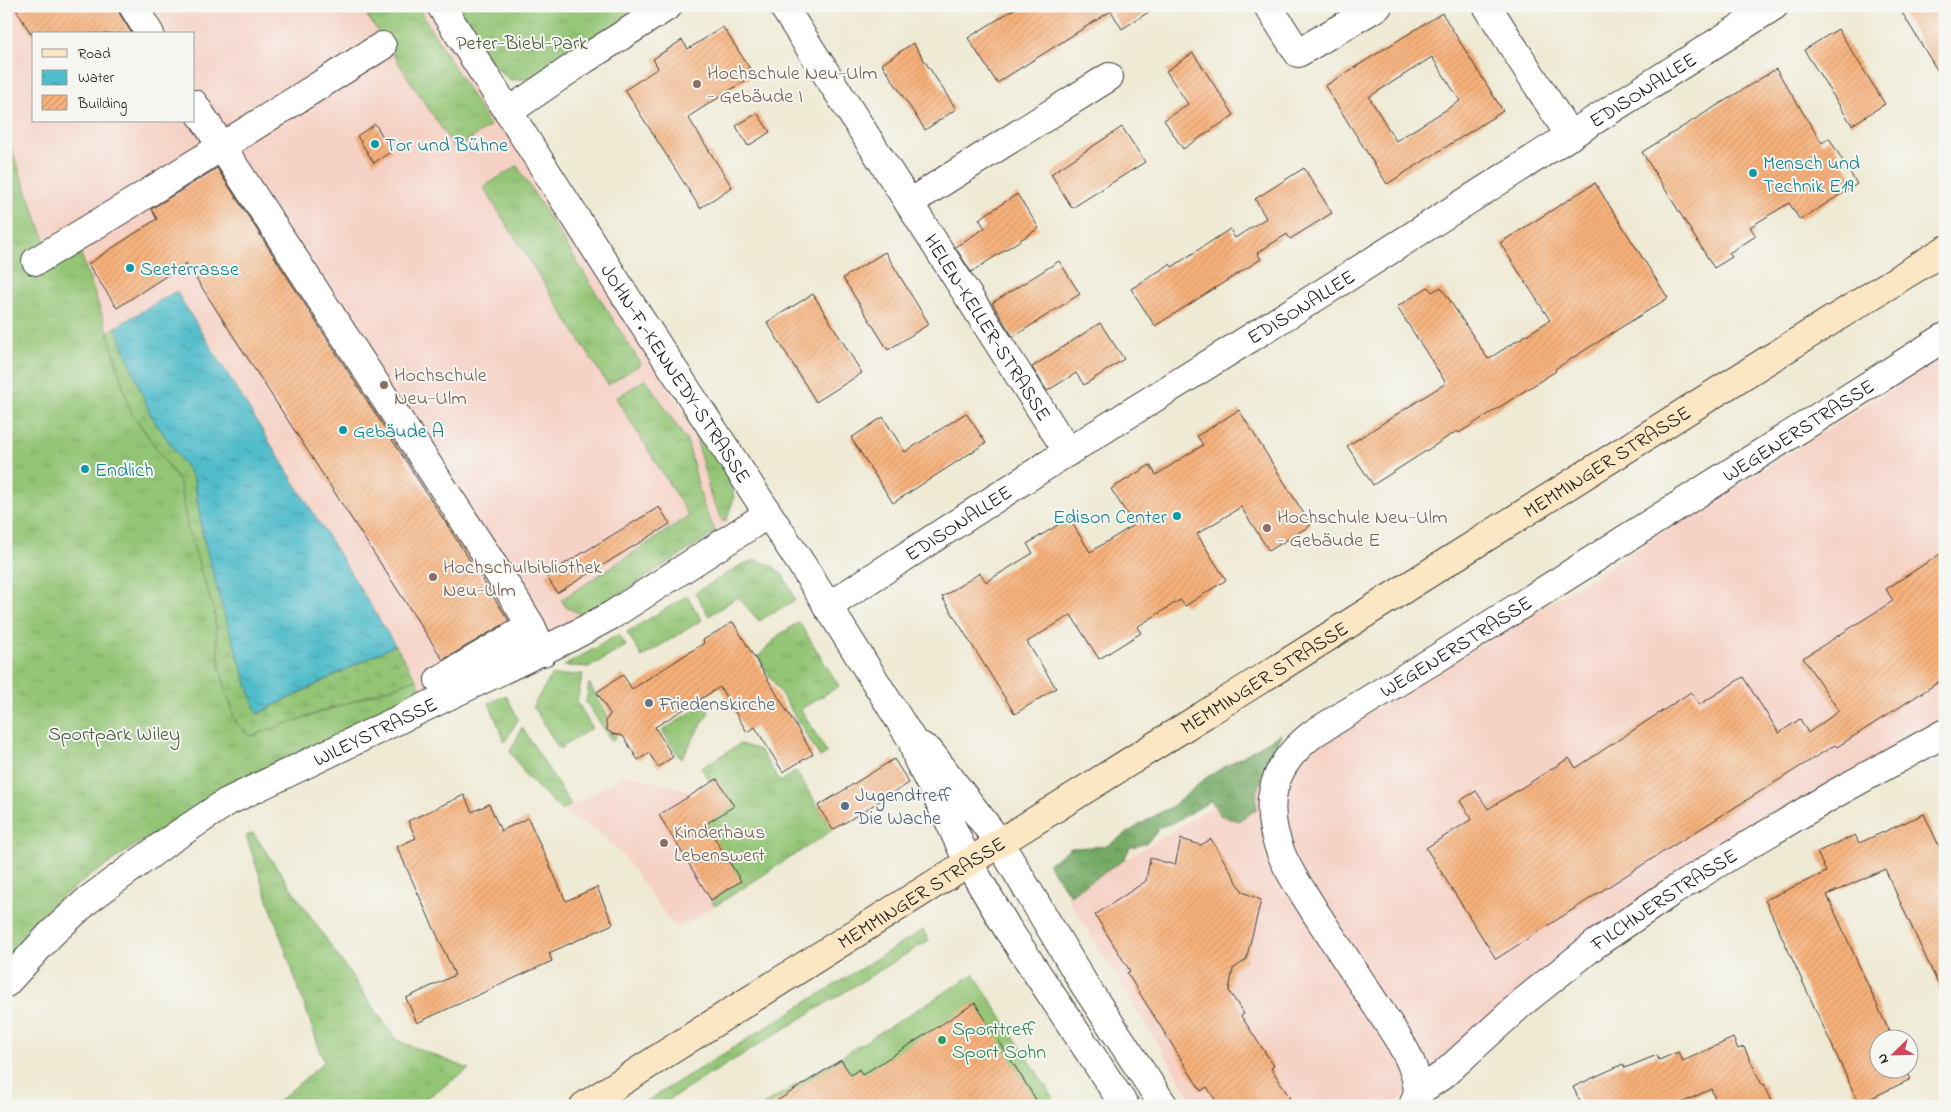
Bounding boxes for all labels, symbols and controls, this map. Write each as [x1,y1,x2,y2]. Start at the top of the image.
park label: Peter-Biebl-Park [456,30,588,59]
legend [32,32,195,122]
text: Road [78,43,111,65]
street label: EDISONALLEE [1585,47,1703,137]
place label: Hochschule Neu-Ulm - Gebäude I [707,60,878,112]
text: Water [78,67,114,89]
marker: Hochschule Neu-Ulm - Gebäude I [691,78,703,90]
text: Building [77,93,127,116]
place label: Tor und Bühne [385,132,508,161]
marker: Tor und Bühne [369,138,381,150]
place label: Mensch und Technik E19 [1763,150,1860,202]
marker: Mensch und Technik E19 [1747,167,1759,179]
street label: HELEN-KELLER-STRASSE [915,229,1057,428]
place label: Seeterrasse [140,256,239,285]
street label: JOHN-F.-KENNEDY-STRASSE [592,259,756,490]
marker: Seeterrasse [124,262,136,274]
street label: EDISONALLEE [1242,264,1362,353]
place label: Hochschule Neu-Ulm [394,362,487,414]
street label: WEGENERSTRASSE [1718,373,1881,491]
marker: Hochschule Neu-Ulm [378,379,390,391]
street label: MEMMINGER STRASSE [1519,400,1697,527]
place label: Gebäude A [353,418,444,447]
marker: Gebäude A [337,424,349,436]
place label: Endlich [95,457,154,486]
marker: Endlich [79,463,91,475]
street label: EDISONALLEE [900,479,1019,570]
place label: Edison Center [1053,504,1168,533]
place label: Hochschule Neu-Ulm - Gebäude E [1277,504,1448,556]
marker: Edison Center [1171,510,1183,522]
marker: Hochschule Neu-Ulm - Gebäude E [1261,522,1273,534]
place label: Hochschulbibliothek Neu-Ulm [443,554,602,606]
marker: Hochschulbibliothek Neu-Ulm [427,571,439,583]
street label: WEGENERSTRASSE [1375,590,1538,707]
street label: MEMMINGER STRASSE [1176,616,1355,743]
street label: WILEYSTRASSE [309,691,443,775]
place label: Friedenskirche [658,691,775,720]
marker: Friedenskirche [643,697,655,709]
park label: Sportpark Wiley [48,721,180,750]
place label: Jugendtreff Die Wache [854,782,952,834]
marker: Jugendtreff Die Wache [839,800,851,812]
place label: Kinderhaus Lebenswert [674,819,765,871]
street label: MEMMINGER STRASSE [833,831,1012,958]
marker: Kinderhaus Lebenswert [658,837,670,849]
street label: FILCHNERSTRASSE [1585,843,1744,960]
place label: Sporttreff Sport Sohn [952,1016,1046,1068]
north arrow [1868,1030,1918,1080]
marker: Sporttreff Sport Sohn [936,1034,948,1046]
text: N [1872,1050,1895,1067]

